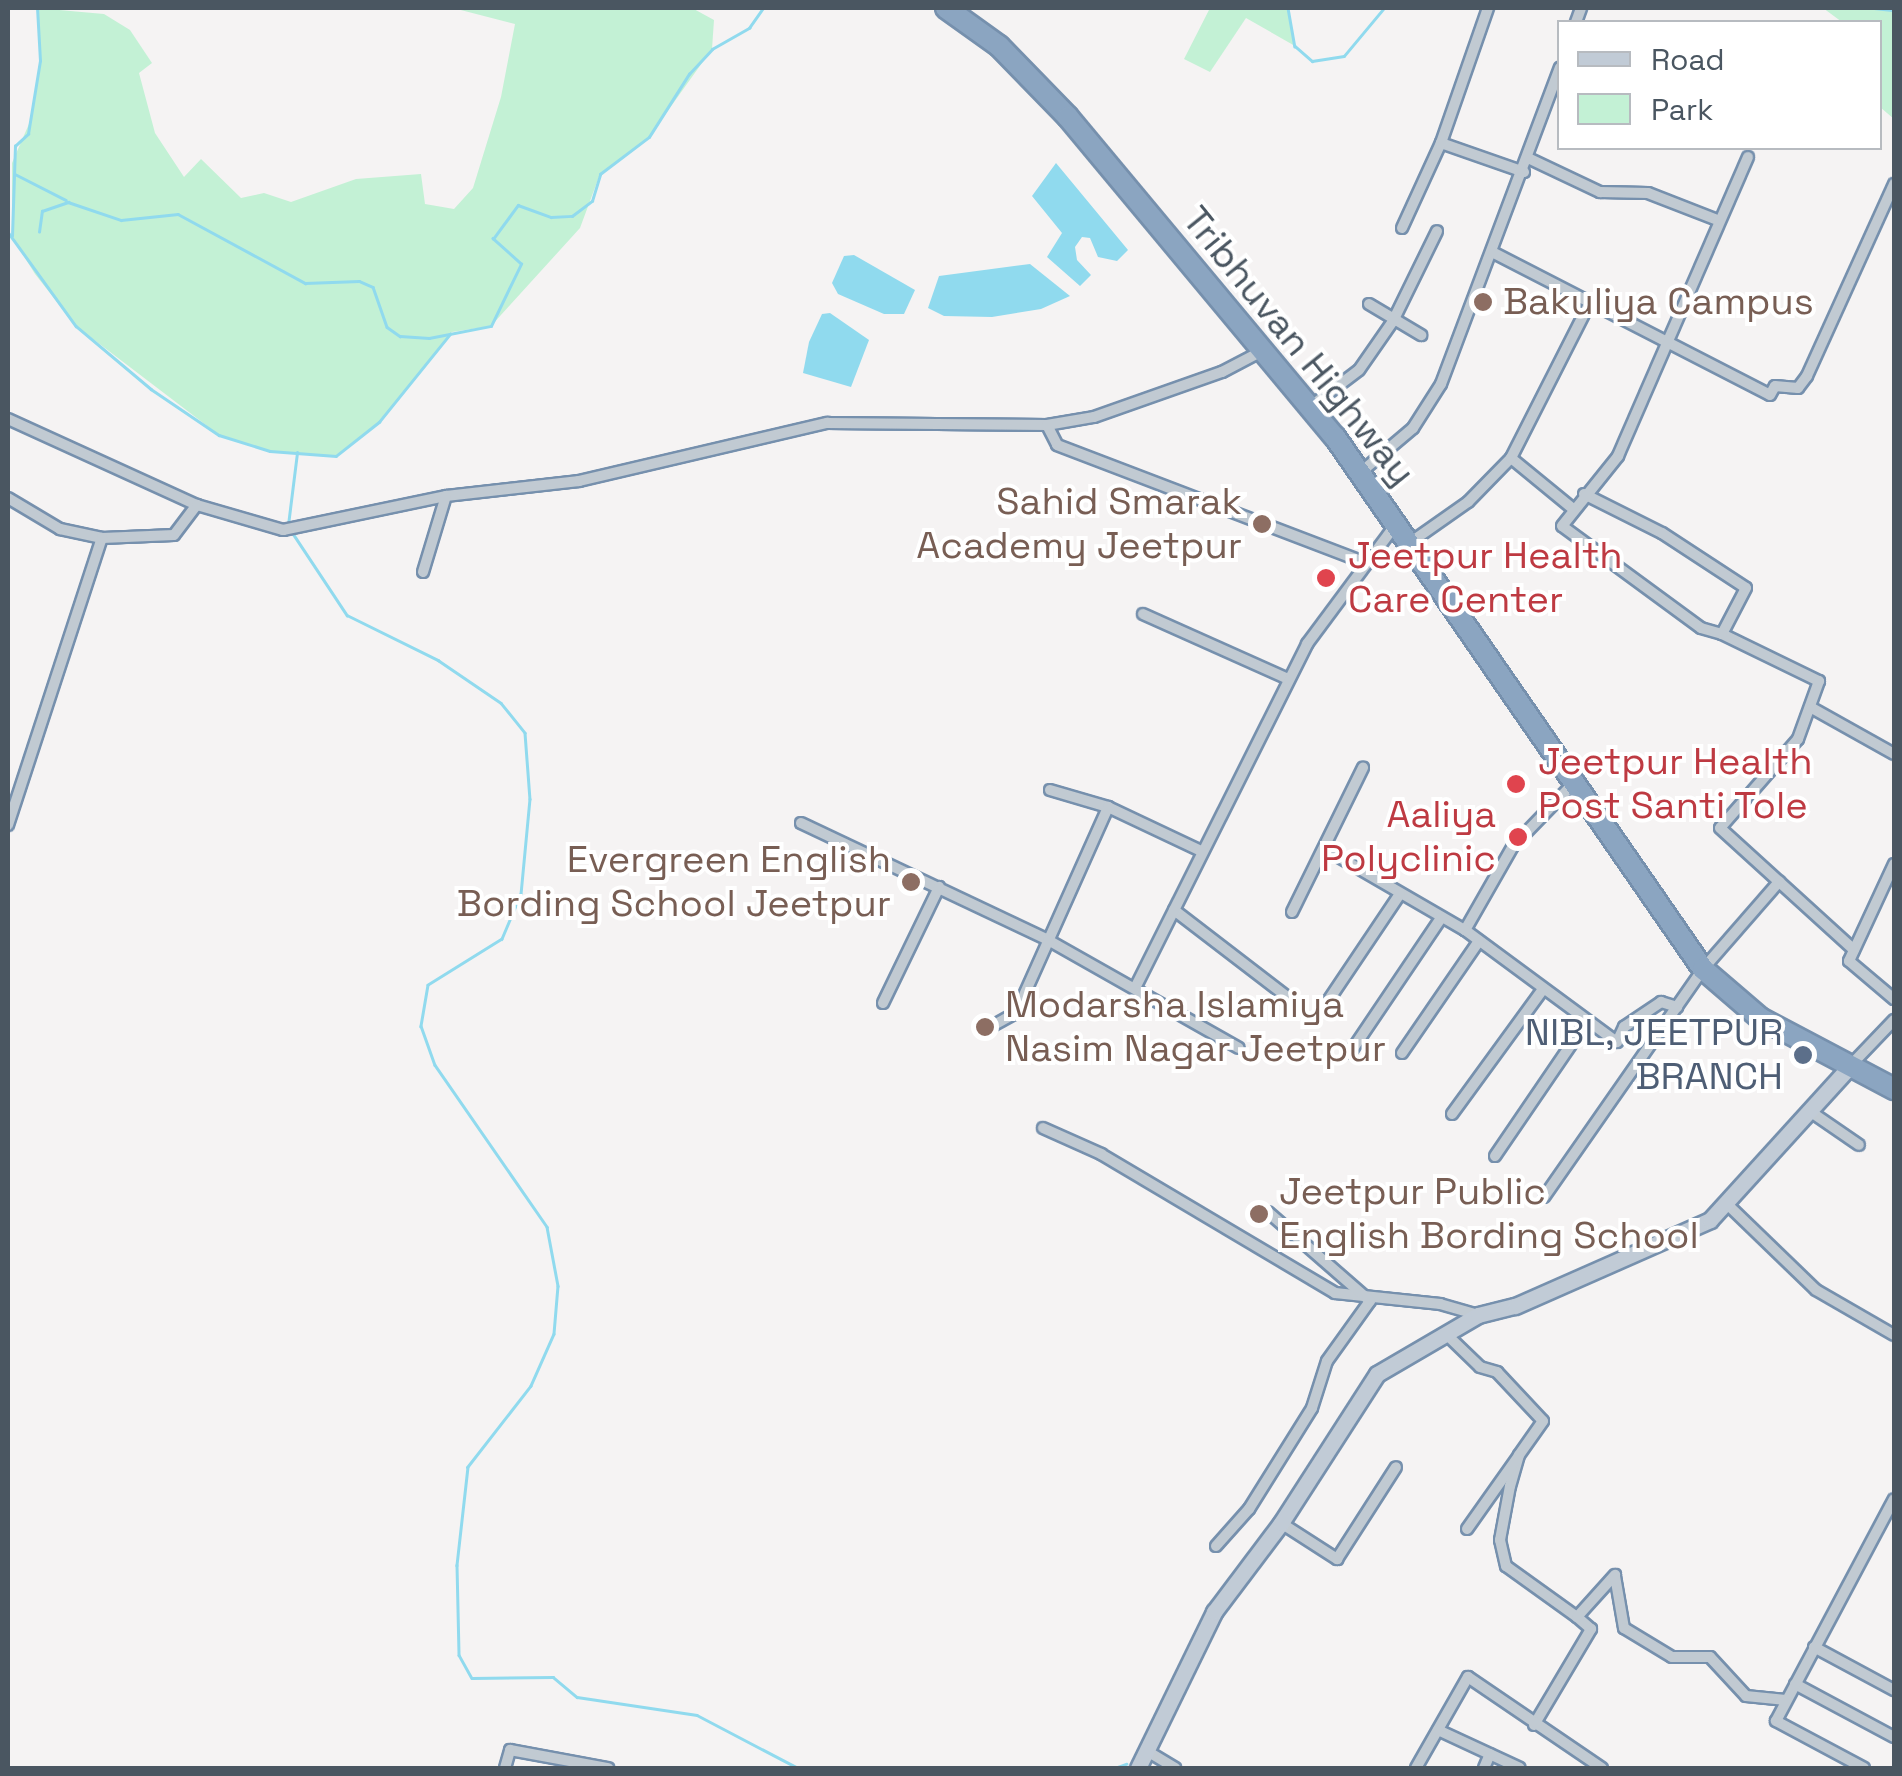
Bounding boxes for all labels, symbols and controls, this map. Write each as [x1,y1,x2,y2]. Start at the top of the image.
legend [1557,20,1882,150]
text: Road [1651,40,1725,79]
text: Park [1651,90,1713,129]
street label: Tribhuvan Highway [1173,198,1425,494]
place label: Bakuliya Campus [1503,279,1814,325]
marker: Bakuliya Campus [1472,291,1494,313]
place label: Sahid Smarak Academy Jeetpur [916,479,1242,568]
marker: Sahid Smarak Academy Jeetpur [1251,513,1273,535]
place label: Jeetpur Health Care Center [1348,533,1622,622]
marker: Jeetpur Health Care Center [1313,565,1339,591]
place label: Jeetpur Health Post Santi Tole [1538,739,1812,828]
marker: Jeetpur Health Post Santi Tole [1503,771,1529,797]
place label: Aaliya Polyclinic [1321,792,1496,882]
marker: Aaliya Polyclinic [1505,824,1531,850]
place label: Evergreen English Bording School Jeetpur [457,837,891,926]
marker: Evergreen English Bording School Jeetpur [900,871,922,893]
place label: Modarsha Islamiya Nasim Nagar Jeetpur [1005,982,1386,1072]
place label: NIBL, JEETPUR BRANCH [1523,1010,1783,1100]
marker: Modarsha Islamiya Nasim Nagar Jeetpur [974,1016,996,1038]
marker: NIBL, JEETPUR BRANCH [1792,1044,1814,1066]
place label: Jeetpur Public English Bording School [1279,1169,1699,1258]
marker: Jeetpur Public English Bording School [1248,1203,1270,1225]

